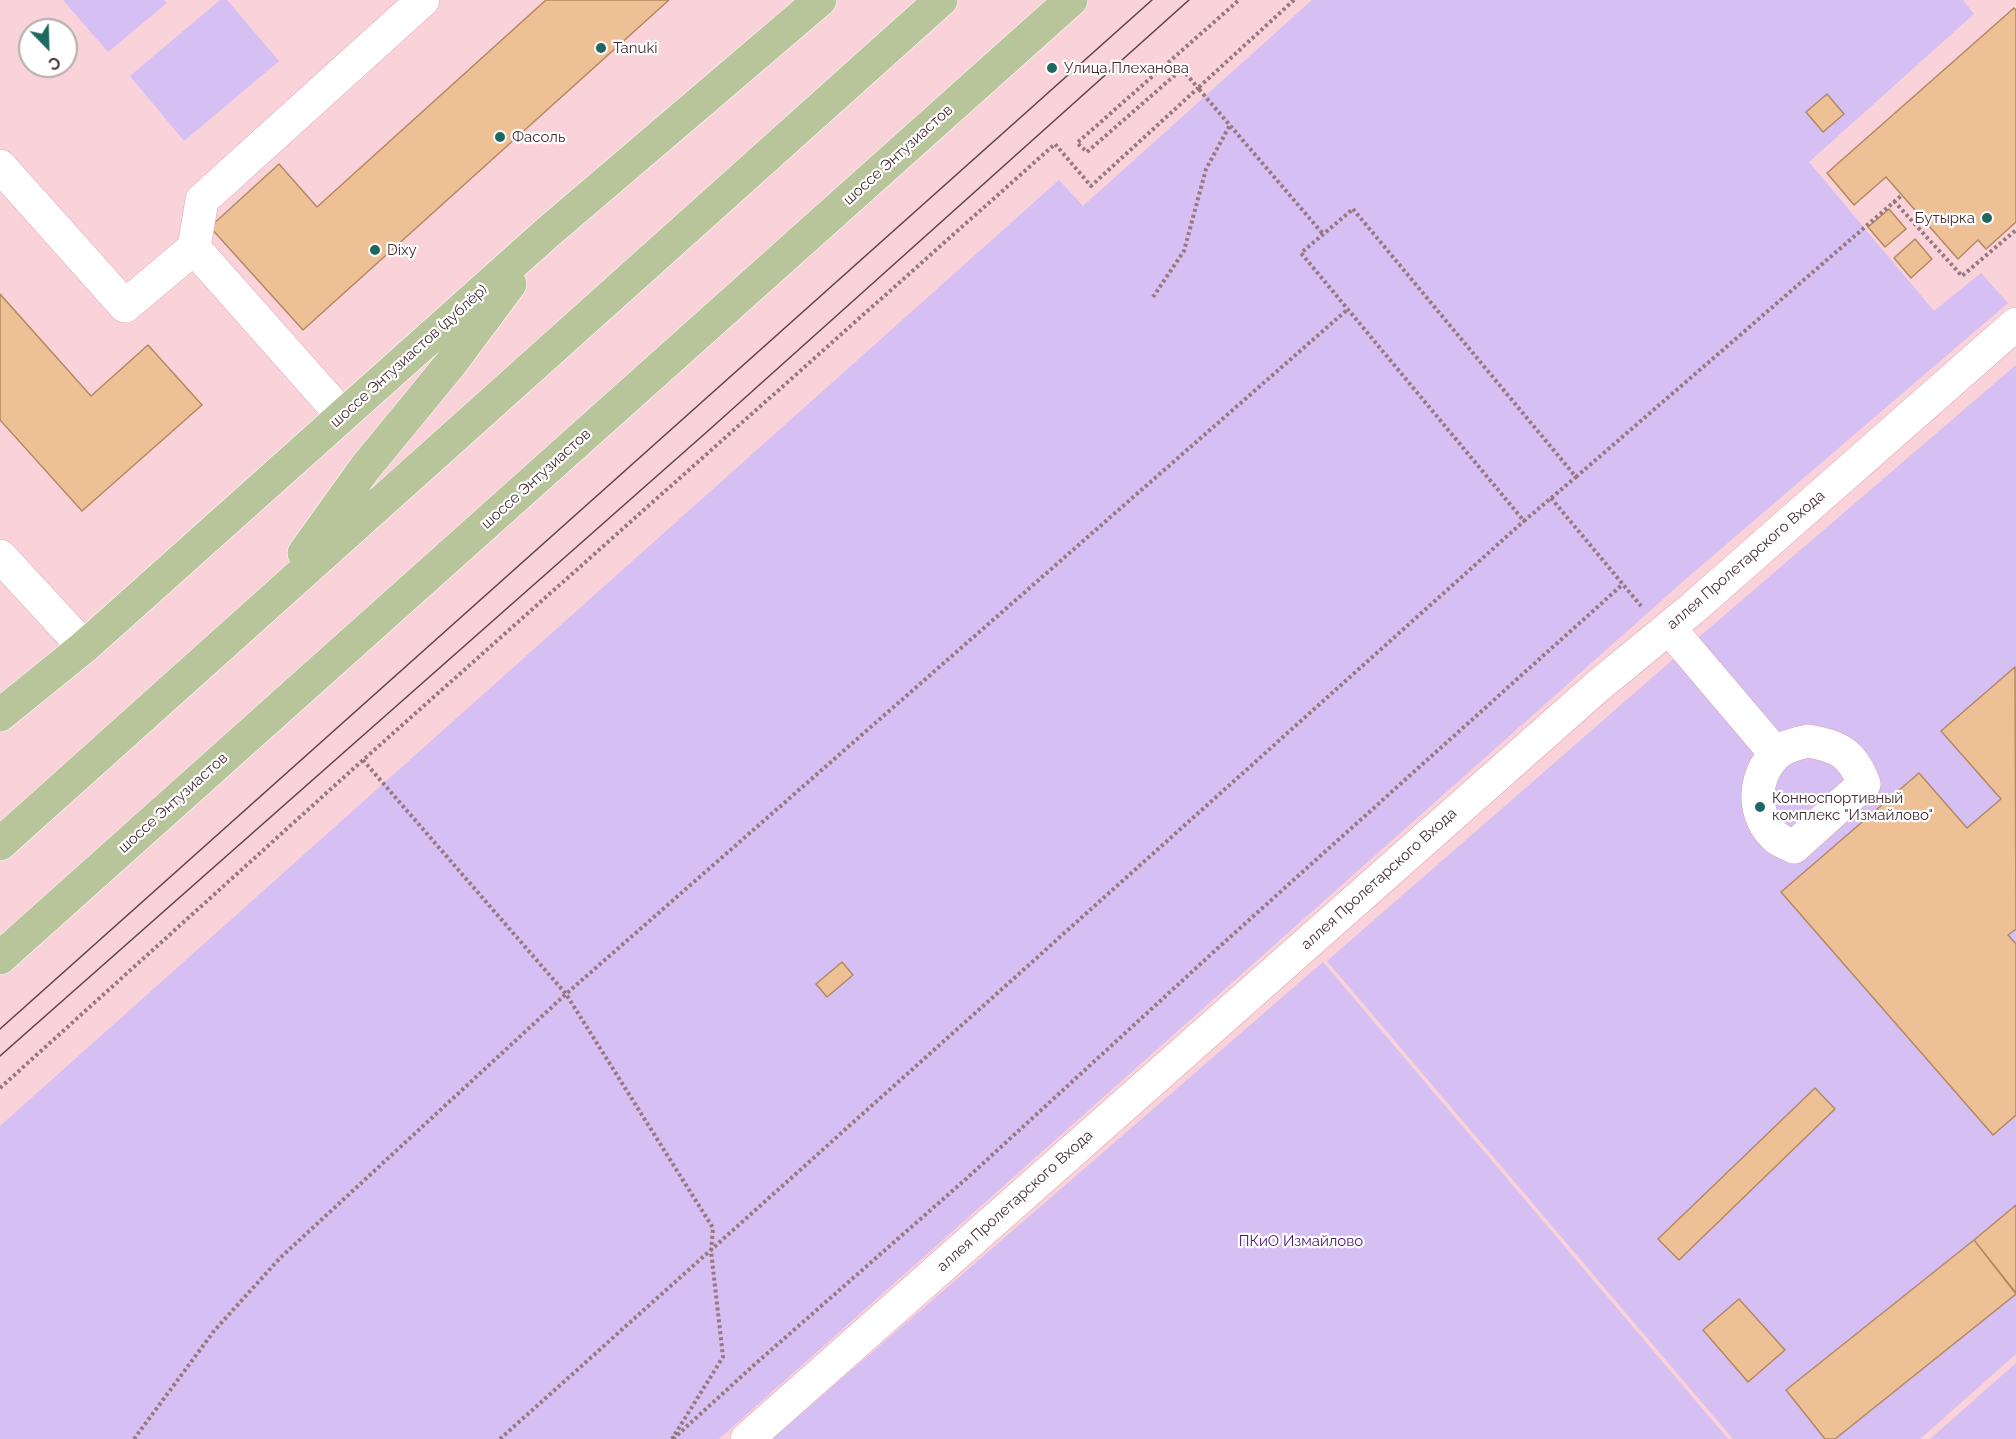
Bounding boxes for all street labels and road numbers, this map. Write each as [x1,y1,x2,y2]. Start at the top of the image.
street label: шоссе Энтузиастов [840,101,956,209]
street label: шоссе Энтузиастов (дублёр) [327,281,491,431]
street label: шоссе Энтузиастов [478,425,594,533]
street label: аллея Пролетарского Входа [1663,487,1829,633]
street label: шоссе Энтузиастов [115,749,231,857]
street label: аллея Пролетарского Входа [1298,804,1460,954]
street label: аллея Пролетарского Входа [934,1126,1096,1276]

